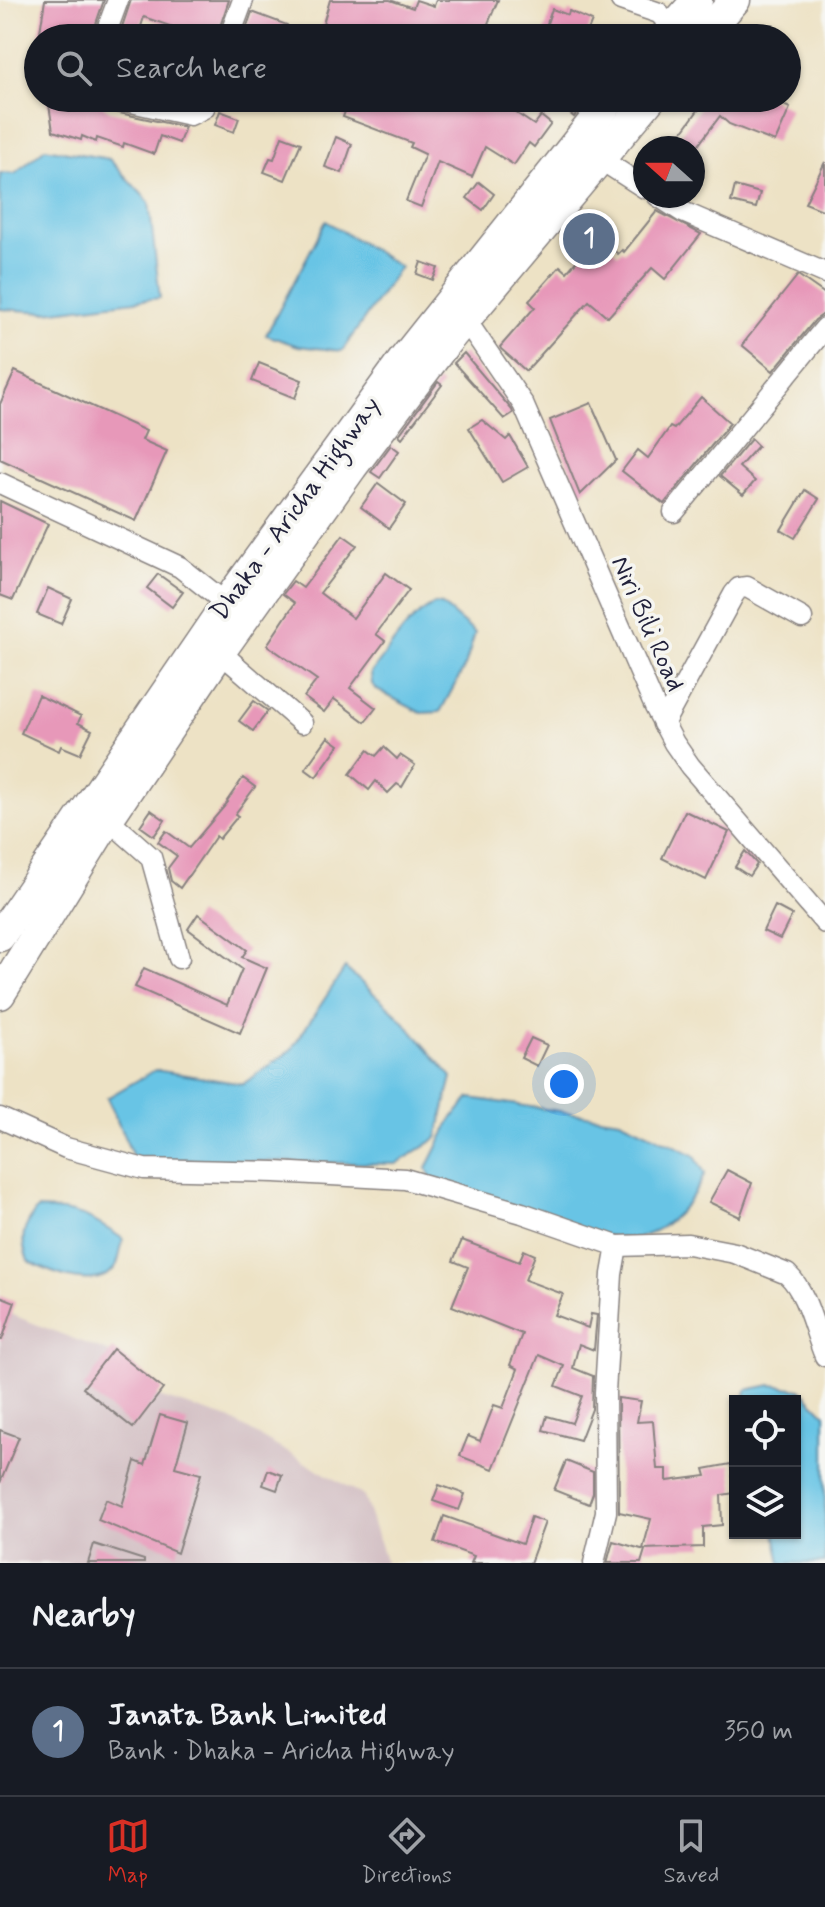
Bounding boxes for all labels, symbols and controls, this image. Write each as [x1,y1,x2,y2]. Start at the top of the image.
search box [24,24,801,112]
icon: search [52,46,96,90]
text: Search here [116,49,267,88]
north arrow [633,136,705,208]
pin: 1 [563,209,615,269]
street label: Dhaka - Aricha Highway [203,390,391,630]
street label: Niri Bili Road [602,551,692,697]
your location [544,1064,584,1104]
map controls [729,1395,801,1539]
button: locate [729,1395,801,1467]
button: layers [729,1467,801,1539]
text: Nearby [32,1593,136,1638]
text: Janata Bank Limited [108,1696,387,1735]
text: 1 [52,1715,64,1749]
text: 350 m [724,1715,793,1749]
text: Bank · Dhaka - Aricha Highway [108,1735,454,1769]
tab: Map [106,1814,150,1890]
tab: Directions [361,1814,452,1890]
tab: Saved [664,1814,719,1890]

